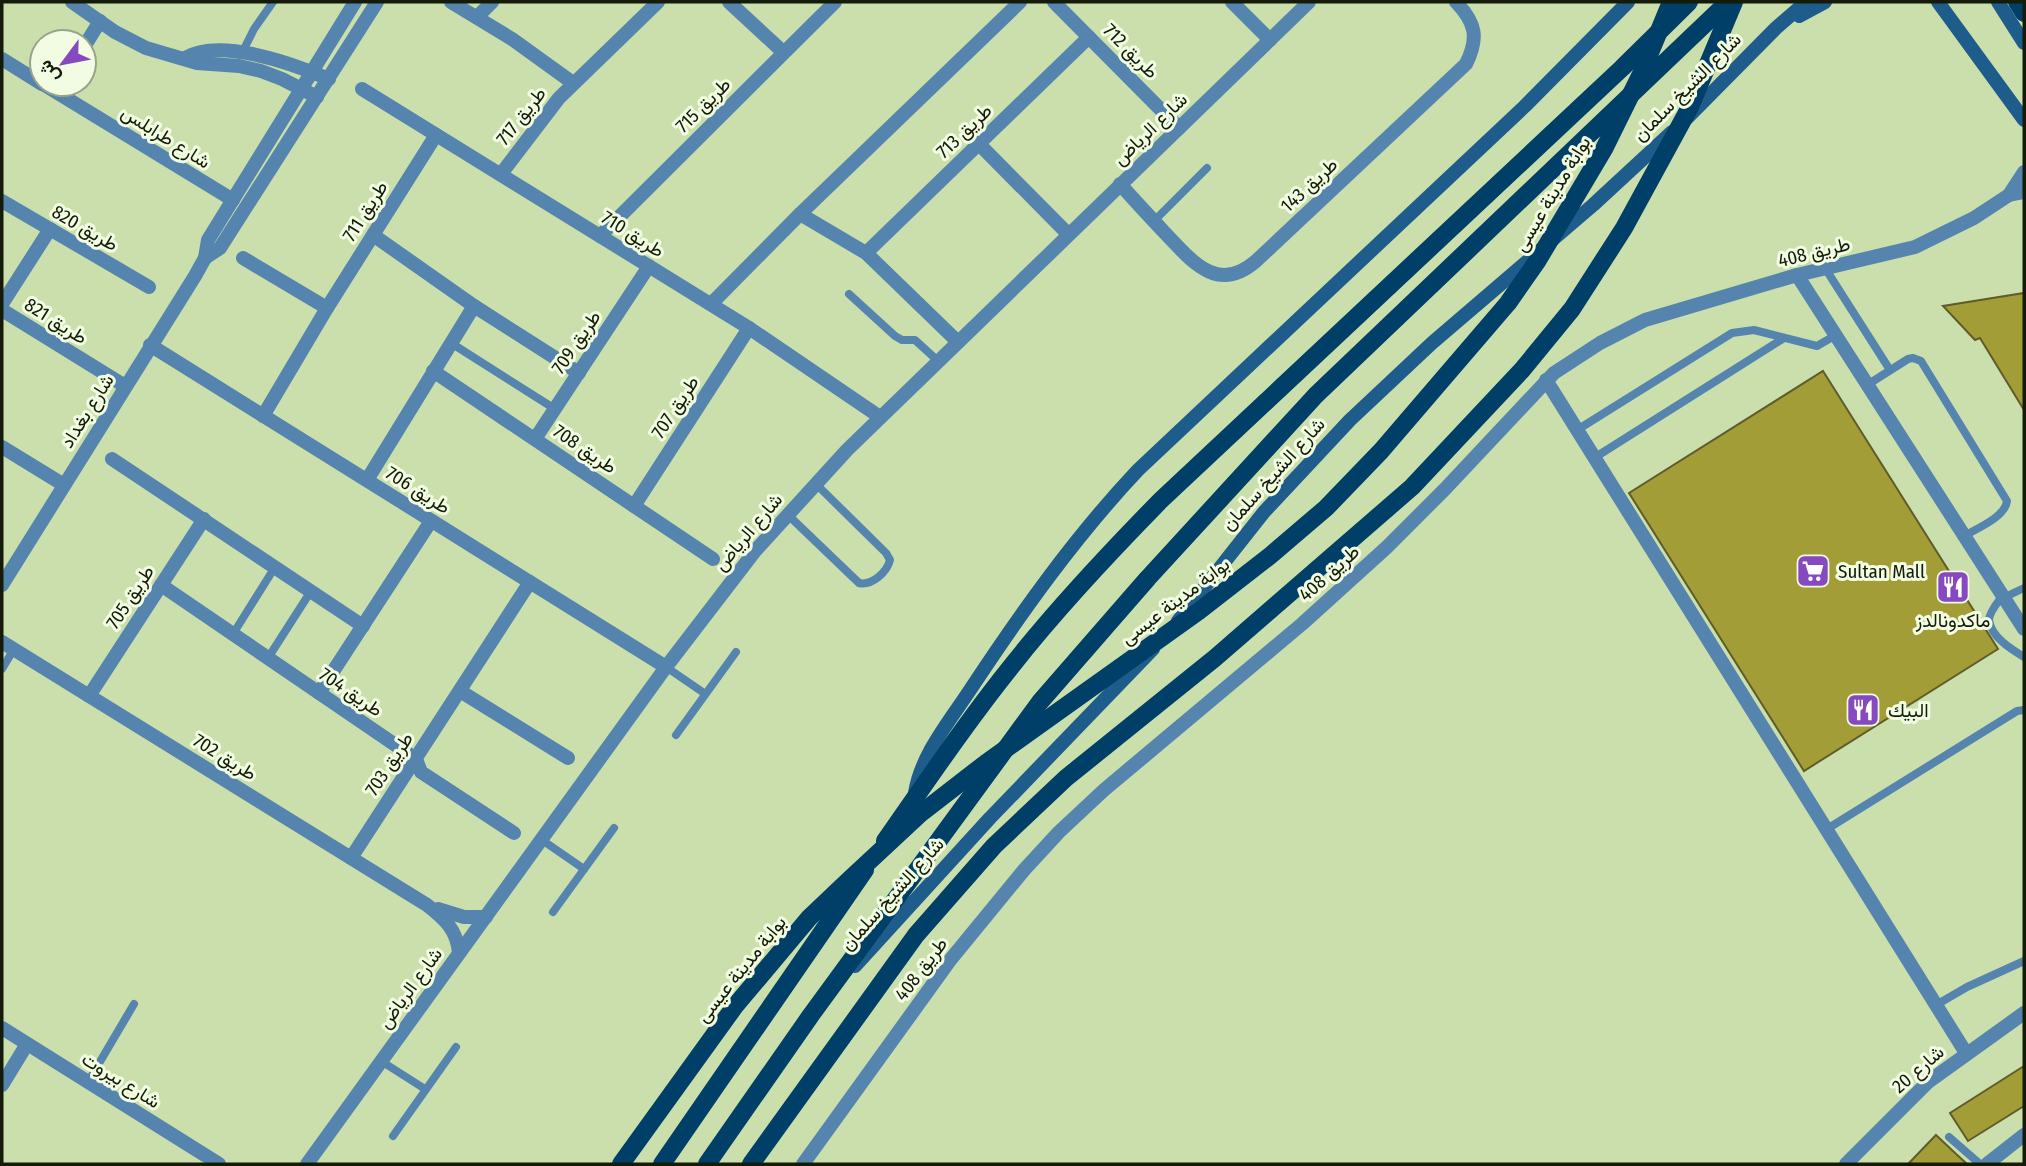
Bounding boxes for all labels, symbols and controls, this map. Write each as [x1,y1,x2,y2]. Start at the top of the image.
street label: طريق 712 [1099,19,1163,83]
north arrow [28,28,98,98]
street label: شارع الشيخ سلمان [1628,28,1747,147]
text: ش [33,56,65,88]
street label: طريق 715 [671,73,735,137]
street label: طريق 717 [491,82,551,150]
street label: شارع الرياض [1108,88,1193,171]
street label: طريق 713 [931,99,997,163]
street label: شارع طرابلس [117,101,215,174]
street label: بوابة مدينة عيسى [1509,132,1595,256]
street label: طريق 143 [1276,153,1342,217]
street label: طريق 711 [338,177,392,245]
street label: طريق 820 [48,200,122,256]
street label: طريق 710 [597,206,669,262]
street label: طريق 408 [1776,232,1852,272]
street label: طريق 821 [20,293,92,349]
street label: طريق 709 [547,306,605,378]
street label: شارع بغداد [55,370,120,453]
street label: طريق 707 [646,372,704,442]
street label: شارع الشيخ سلمان [1216,413,1331,536]
street label: طريق 708 [549,419,621,479]
street label: طريق 706 [382,461,454,519]
street label: شارع الرياض [709,488,788,576]
street label: طريق 408 [1294,540,1364,606]
supermarket icon: Sultan Mall [1794,552,1832,590]
street label: بوابة مدينة عيسى [1116,553,1234,649]
place label: Sultan Mall [1838,560,1925,583]
street label: طريق 705 [101,561,159,633]
restaurant icon: ماكدونالدز [1934,568,1972,606]
place label: ماكدونالدز [1915,609,1990,632]
street label: طريق 704 [315,663,387,721]
restaurant icon: البيك [1844,691,1882,729]
place label: البيك [1888,699,1929,722]
street label: طريق 703 [360,728,418,800]
street label: طريق 702 [189,729,261,785]
street label: شارع الشيخ سلمان [835,833,950,956]
street label: بوابة مدينة عيسى [691,911,791,1027]
street label: طريق 408 [890,933,952,1005]
street label: شارع الرياض [373,943,448,1034]
street label: شارع 20 [1887,1040,1949,1098]
street label: شارع بيروت [77,1047,164,1114]

